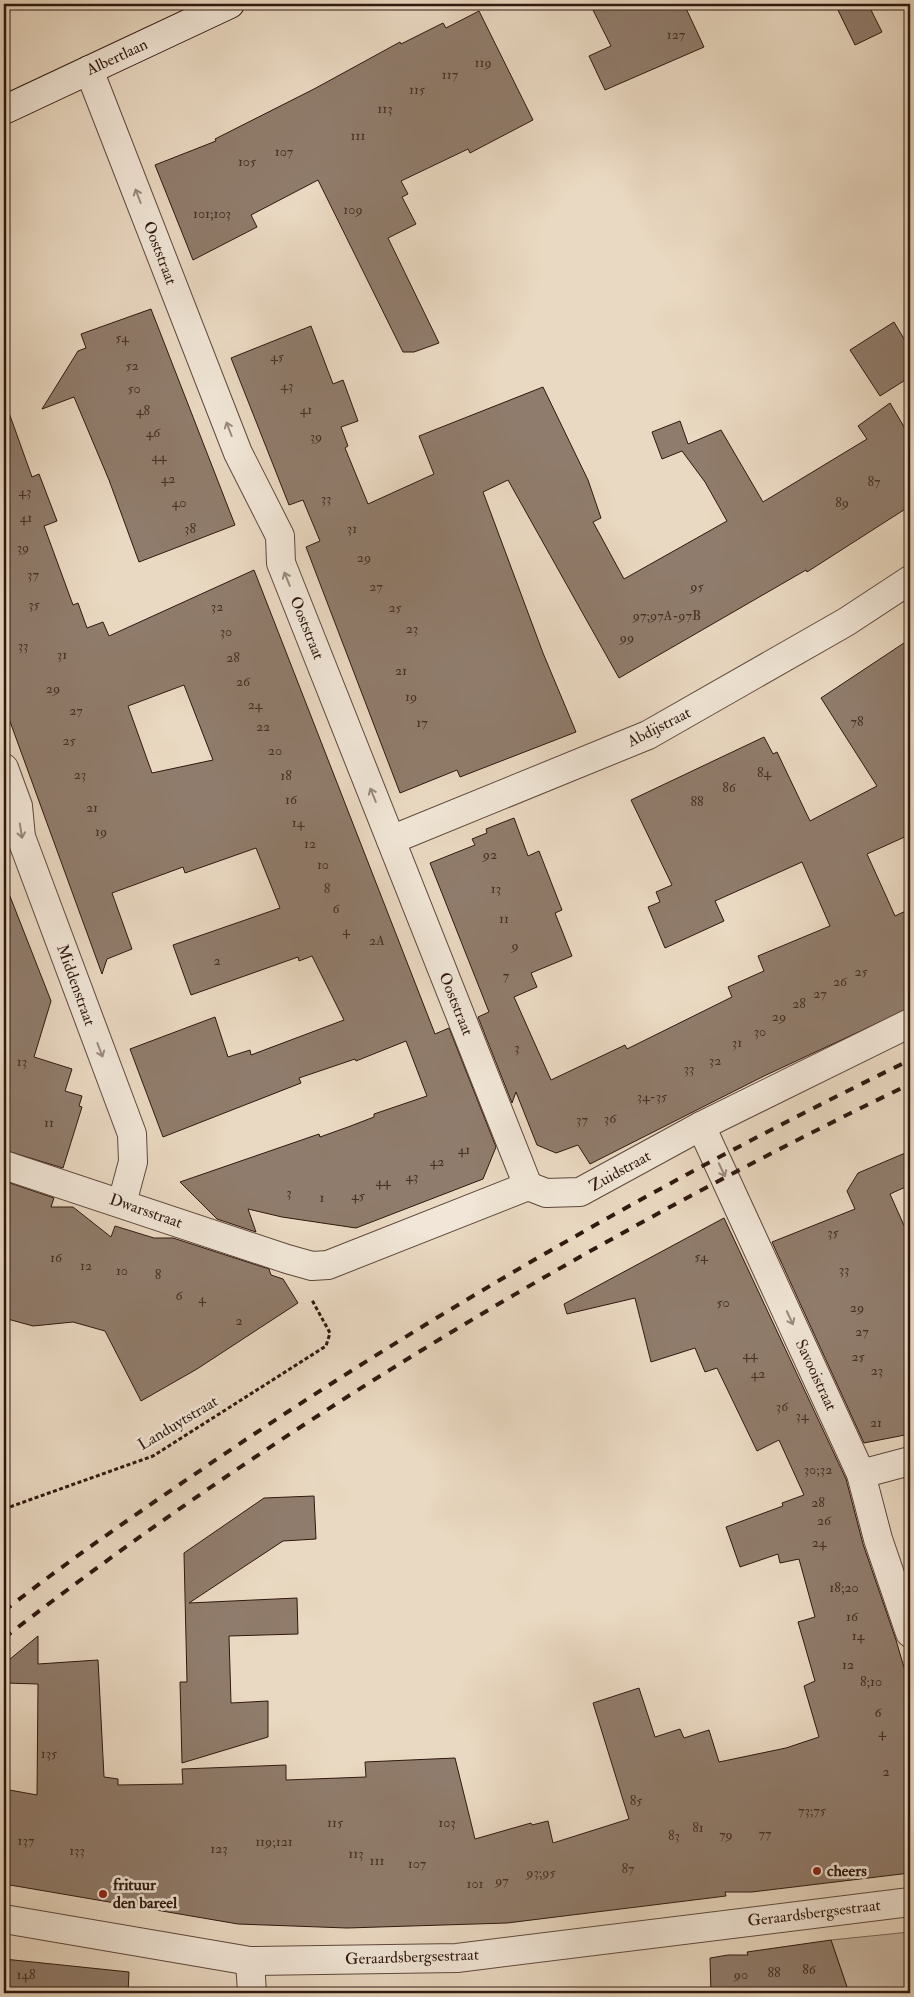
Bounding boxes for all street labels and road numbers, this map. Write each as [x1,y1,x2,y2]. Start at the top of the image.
street label: Albertlaan [82,34,151,80]
street label: Ooststraat [139,218,181,288]
street label: Ooststraat [285,593,329,663]
street label: Abdijstraat [623,702,694,752]
street label: Middenstraat [52,941,100,1029]
street label: Ooststraat [434,969,478,1039]
street label: Zuidstraat [586,1146,654,1196]
street label: Dwarsstraat [107,1189,185,1233]
street label: Savooistraat [791,1336,841,1414]
street label: Landuytstraat [134,1391,222,1455]
street label: Geraardsbergsestraat [746,1895,882,1931]
street label: Geraardsbergsestraat [345,1945,479,1969]

